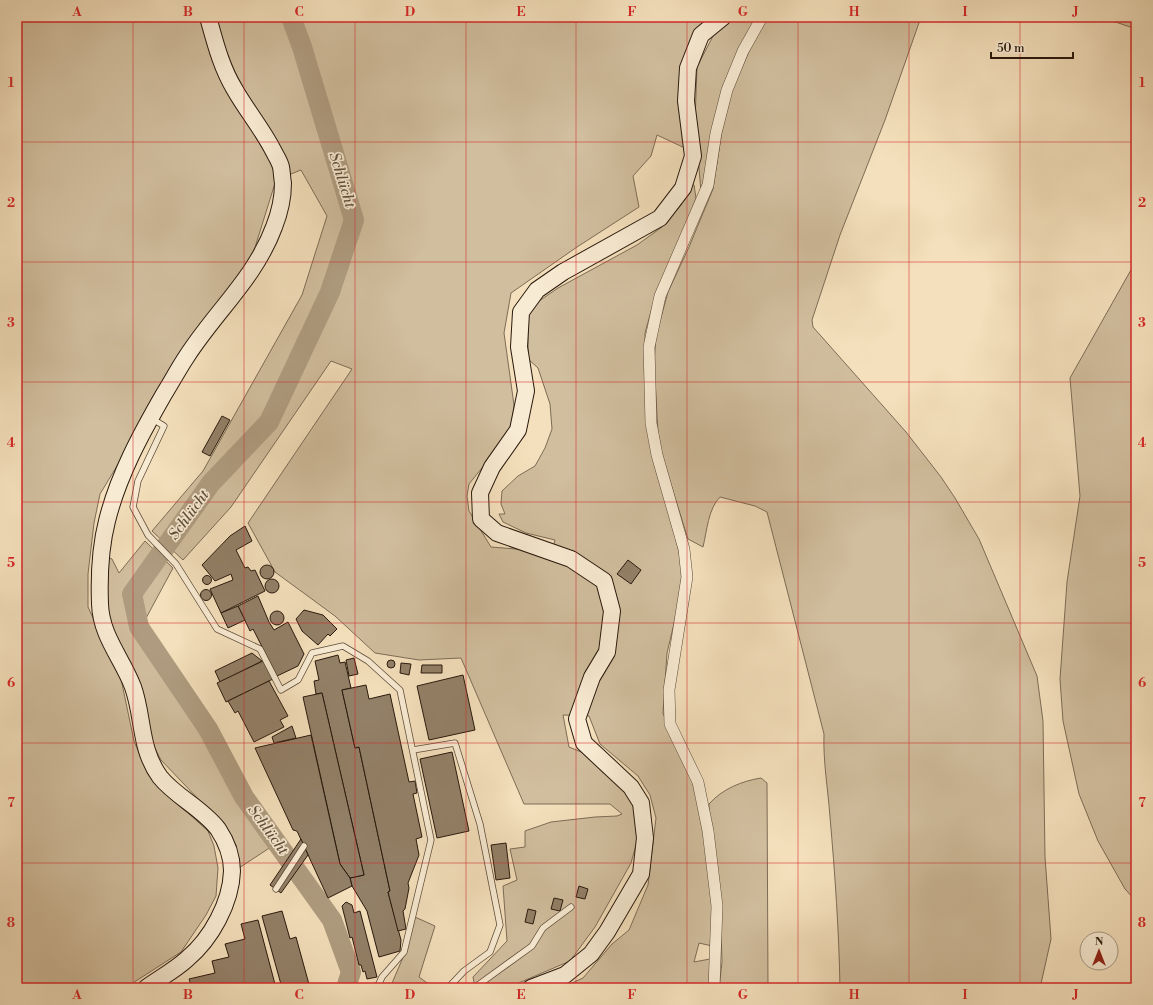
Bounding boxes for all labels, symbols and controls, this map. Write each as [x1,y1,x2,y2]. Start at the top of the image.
text: A [71,4,82,20]
text: B [183,4,193,20]
text: C [294,4,304,20]
text: D [405,4,415,20]
text: E [516,4,526,20]
text: F [627,4,637,20]
text: G [738,4,749,20]
text: H [849,4,860,20]
text: I [962,4,968,20]
text: J [1071,4,1079,20]
scale bar [991,34,1073,60]
text: 50 m [997,41,1025,56]
text: 1 [8,75,15,91]
text: 1 [1139,75,1146,91]
water label: Schlücht [325,150,360,211]
text: 2 [7,195,15,211]
text: 2 [1138,195,1146,211]
text: 3 [7,315,15,331]
text: 3 [1138,315,1146,331]
text: 4 [7,435,16,451]
text: 4 [1138,435,1147,451]
water label: Schlücht [164,485,214,544]
text: 5 [7,555,15,571]
text: 5 [1138,555,1146,571]
text: 6 [7,675,15,691]
text: 6 [1138,675,1146,691]
text: 7 [7,795,15,811]
text: 7 [1138,795,1146,811]
water label: Schlücht [243,801,293,860]
text: 8 [7,915,15,931]
text: 8 [1138,915,1146,931]
north arrow [1079,931,1119,971]
text: N [1095,935,1104,949]
text: A [71,987,82,1003]
text: B [183,987,193,1003]
text: C [294,987,304,1003]
text: D [405,987,415,1003]
text: E [516,987,526,1003]
text: F [627,987,637,1003]
text: G [738,987,749,1003]
text: H [849,987,860,1003]
text: I [962,987,968,1003]
text: J [1071,987,1079,1003]

